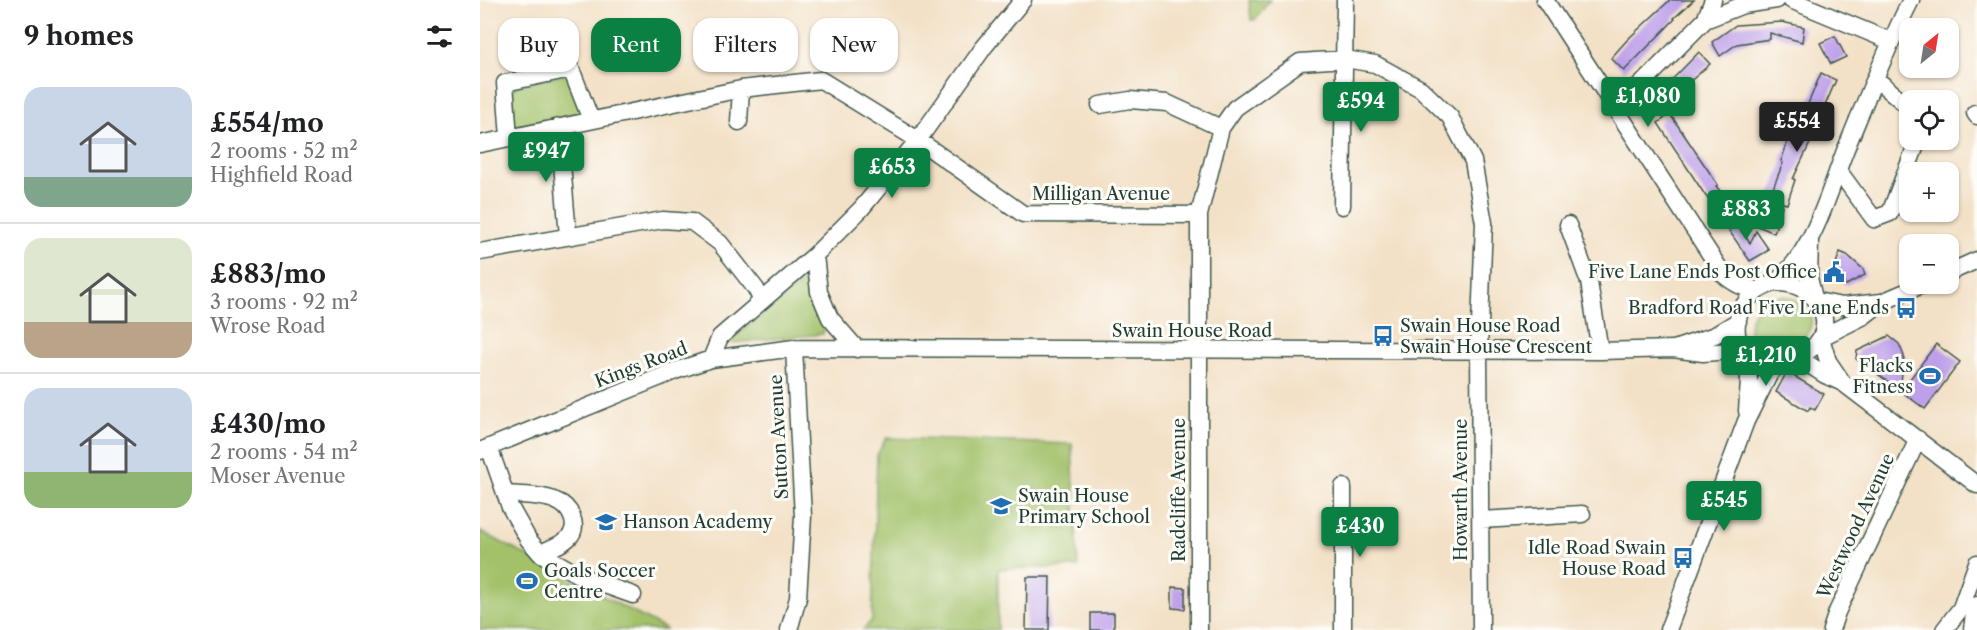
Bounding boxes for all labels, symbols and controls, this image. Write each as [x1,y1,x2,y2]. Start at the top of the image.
chip: Buy [498,18,579,72]
chip: Rent [591,18,681,72]
chip: Filters [693,18,798,72]
chip: New [810,18,898,72]
north arrow [1899,18,1959,78]
map controls [1899,18,1959,294]
text: 9 homes [24,20,134,52]
icon: filters [423,20,456,53]
pin: £1,080 [1599,77,1697,128]
pin: £594 [1325,82,1397,133]
text: £1,080 [1615,84,1681,108]
text: £594 [1337,89,1385,113]
button: locate [1899,90,1959,150]
pin: £554 [1761,102,1833,153]
text: £554/mo [210,107,324,139]
text: £554 [1773,109,1821,133]
icon: home [72,111,144,183]
pin: £947 [510,132,582,183]
text: 2 rooms · 52 m² [210,139,358,163]
text: £947 [522,139,570,163]
pin: £653 [856,148,928,199]
text: £653 [868,155,916,179]
button: + [1899,162,1959,222]
text: Highfield Road [210,163,353,187]
street label: Milligan Avenue [1032,183,1170,205]
pin: £883 [1710,190,1782,241]
text: £883 [1721,197,1771,221]
button: − [1899,234,1959,294]
text: £883/mo [210,258,326,290]
public building icon: Five Lane Ends Post Office [1822,260,1846,284]
place label: Five Lane Ends Post Office [1588,261,1817,283]
icon: home [72,262,144,334]
text: 3 rooms · 92 m² [210,290,358,314]
bus stop icon: Bradford Road Five Lane Ends [1894,296,1918,320]
place label: Bradford Road Five Lane Ends [1628,297,1889,319]
text: Wrose Road [210,314,326,338]
place label: Swain House Road Swain House Crescent [1400,315,1593,358]
street label: Swain House Road [1112,320,1272,342]
bus stop icon: Swain House Road Swain House Crescent [1371,324,1395,348]
pin: £1,210 [1717,336,1815,387]
street label: Kings Road [592,337,690,393]
text: £1,210 [1735,343,1797,367]
place label: Flacks Fitness [1852,355,1913,398]
sports icon: Flacks Fitness [1918,364,1942,388]
street label: Sutton Avenue [765,374,793,500]
text: £430/mo [210,408,326,440]
icon: home [72,412,144,484]
street label: Radcliffe Avenue [1168,418,1190,562]
street label: Howarth Avenue [1450,419,1472,561]
text: 2 rooms · 54 m² [210,440,358,464]
street label: Westwood Avenue [1812,450,1899,603]
text: Moser Avenue [210,464,346,488]
pin: £545 [1688,481,1760,532]
place label: Swain House Primary School [1018,485,1150,528]
text: £545 [1700,488,1748,512]
school or university icon: Swain House Primary School [989,494,1013,518]
pin: £430 [1324,507,1396,558]
school or university icon: Hanson Academy [594,510,618,534]
place label: Hanson Academy [623,511,774,533]
text: £430 [1335,514,1385,538]
place label: Idle Road Swain House Road [1528,537,1666,580]
bus stop icon: Idle Road Swain House Road [1671,546,1695,570]
place label: Goals Soccer Centre [544,560,656,603]
sports icon: Goals Soccer Centre [515,569,539,593]

